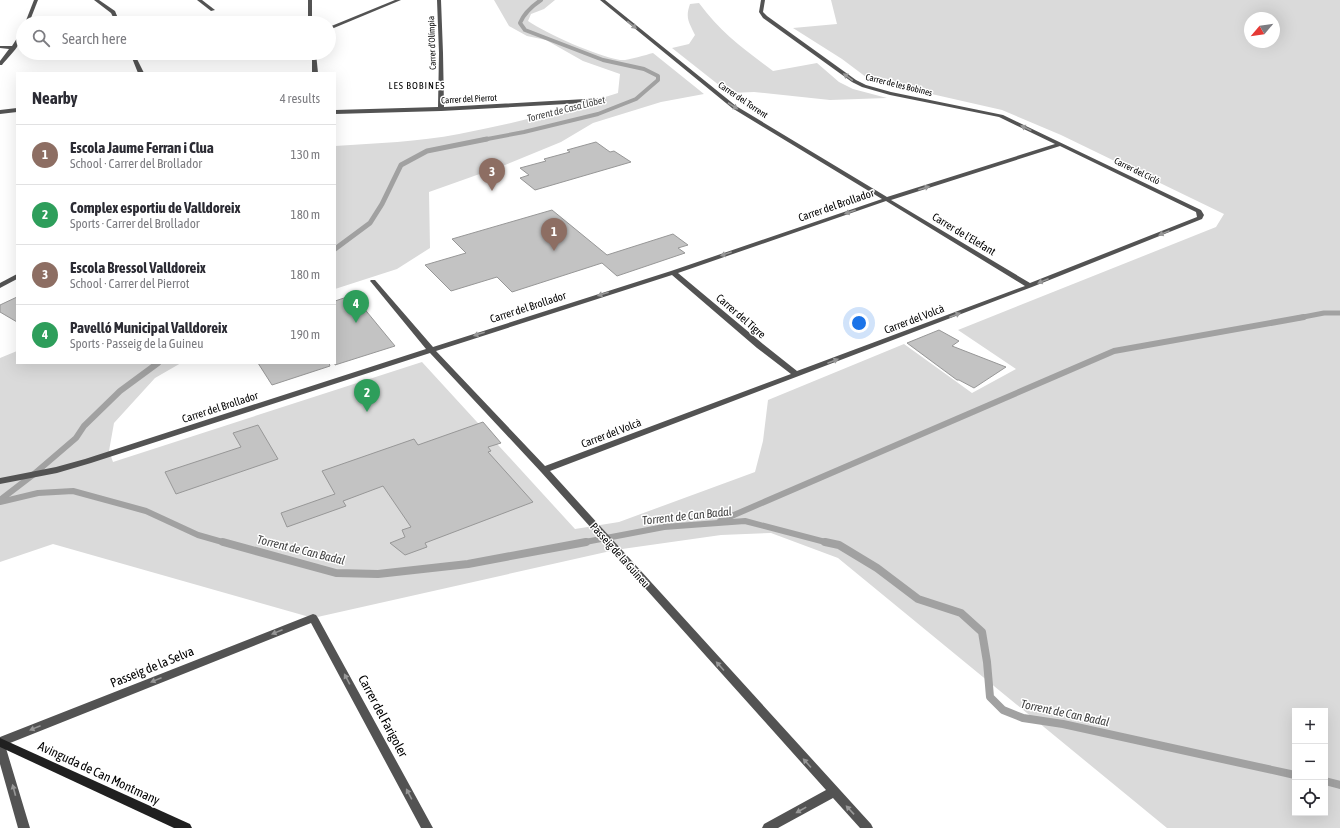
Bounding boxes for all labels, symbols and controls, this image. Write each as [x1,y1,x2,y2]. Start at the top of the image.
north arrow [1244,12,1280,48]
search box [16,16,336,60]
street label: Carrer d'Olímpia [426,16,438,70]
one-way arrow [626,20,637,29]
icon: search [30,27,52,49]
text: Search here [62,30,127,47]
street label: Carrer de les Bobines [865,72,933,98]
one-way arrow [843,73,854,81]
district label: LES BOBINES [389,80,445,91]
street label: Carrer del Torrent [716,80,770,120]
text: Nearby [32,88,78,108]
text: 4 results [280,91,320,106]
street label: Carrer del Pierrot [441,93,498,105]
water label: Torrent de Casa Llobet [526,94,606,124]
one-way arrow [728,102,738,110]
one-way arrow [1020,125,1031,131]
text: Escola Jaume Ferran i Clua [70,139,214,156]
text: 1 [42,147,48,162]
text: 130 m [291,147,320,162]
text: School · Carrer del Brollador [70,156,202,171]
street label: Carrer del Cicló [1113,156,1161,186]
pin: 3 [479,158,505,191]
one-way arrow [918,185,930,191]
street label: Carrer del Brollador [797,186,876,224]
text: Complex esportiu de Valldoreix [70,199,240,216]
text: 2 [42,207,48,222]
text: 180 m [291,207,320,222]
one-way arrow [843,209,855,215]
street label: Carrer de l'Elefant [930,210,998,258]
text: Sports · Carrer del Brollador [70,216,200,231]
pin: 1 [541,218,567,251]
one-way arrow [1157,230,1169,236]
one-way arrow [720,251,732,257]
text: Escola Bressol Valldoreix [70,259,206,276]
text: 3 [42,267,48,282]
text: 180 m [291,267,320,282]
text: School · Carrer del Pierrot [70,276,189,291]
one-way arrow [1036,278,1048,284]
street label: Carrer del Brollador [489,289,568,325]
pin: 4 [343,290,369,323]
one-way arrow [597,291,609,297]
street label: Carrer del Tigre [714,291,768,341]
street label: Carrer del Volcà [882,302,946,336]
one-way arrow [949,311,961,317]
your location [849,313,869,333]
text: Pavelló Municipal Valldoreix [70,319,228,336]
text: 4 [42,327,48,342]
text: 190 m [291,327,320,342]
one-way arrow [473,331,485,337]
text: Sports · Passeig de la Guineu [70,336,203,351]
one-way arrow [828,358,840,364]
pin: 2 [354,379,380,412]
street label: Carrer del Brollador [181,389,260,425]
street label: Carrer del Volcà [579,416,643,450]
water label: Torrent de Can Badal [641,504,733,528]
street label: Passeig de la Guineu [588,520,652,590]
water label: Torrent de Can Badal [256,532,346,568]
one-way arrow [272,629,283,635]
street label: Passeig de la Selva [108,643,196,691]
one-way arrow [715,661,724,671]
street label: Carrer del Farigoler [355,672,411,760]
one-way arrow [344,674,350,685]
one-way arrow [150,677,162,683]
water label: Torrent de Can Badal [1019,697,1111,729]
map controls [1292,708,1328,816]
button: + [1292,708,1328,744]
one-way arrow [29,725,41,731]
street label: Avinguda de Can Montmany [36,738,163,808]
button: − [1292,744,1328,780]
one-way arrow [802,757,811,768]
button: locate [1292,780,1328,816]
one-way arrow [11,784,17,796]
one-way arrow [406,788,412,800]
one-way arrow [845,805,854,815]
one-way arrow [795,806,806,813]

